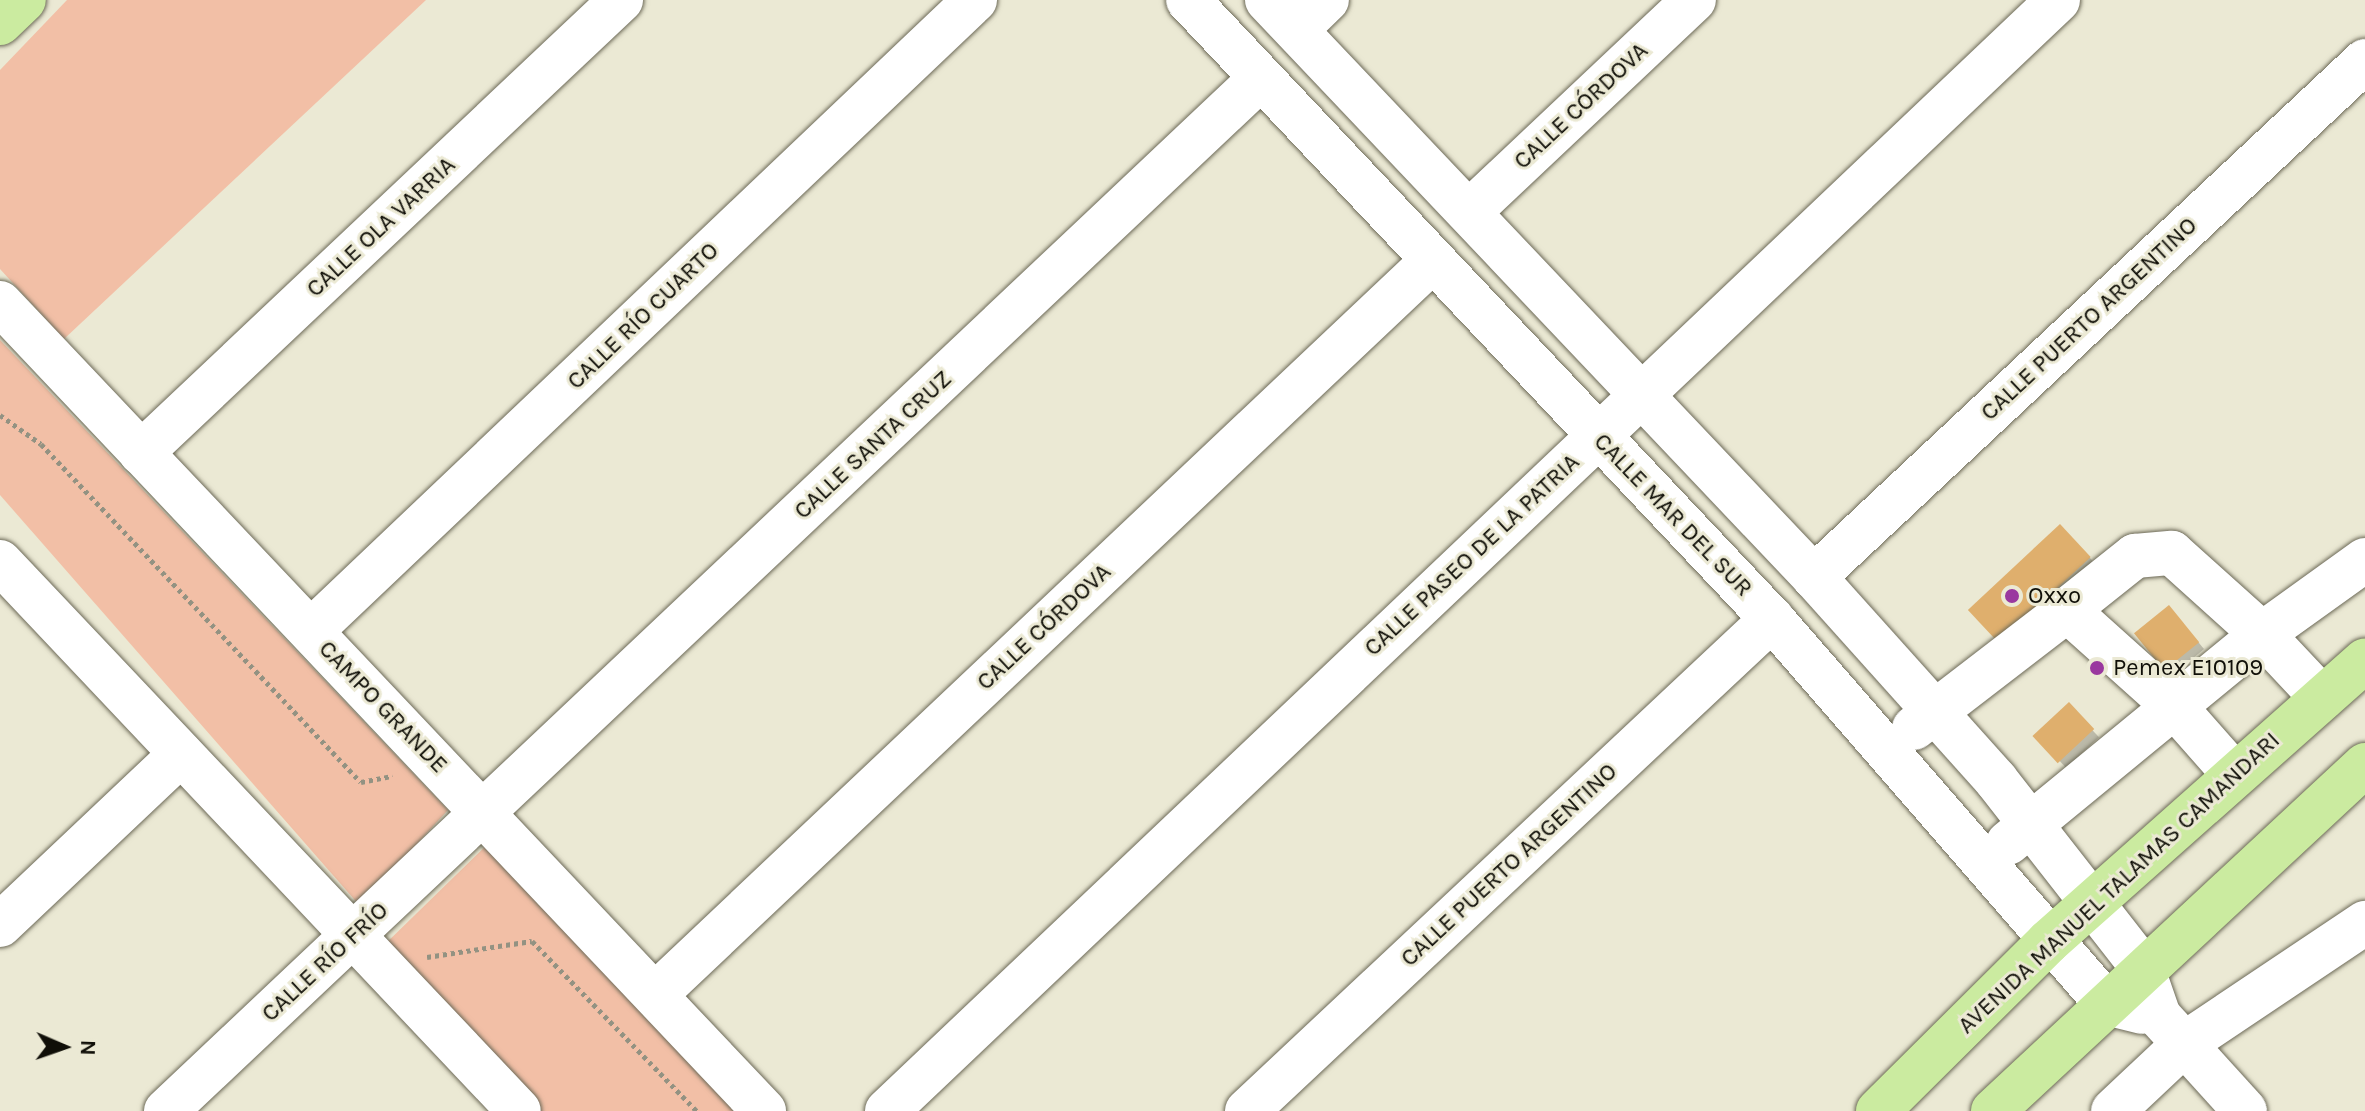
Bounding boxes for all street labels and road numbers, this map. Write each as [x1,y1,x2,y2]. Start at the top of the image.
street label: CALLE CÓRDOVA [1508,37,1654,175]
street label: CALLE OLA VARRIA [301,151,461,303]
street label: CALLE PUERTO ARGENTINO [1975,211,2203,427]
street label: CALLE RÍO CUARTO [561,236,725,396]
street label: CALLE SANTA CRUZ [788,365,958,525]
street label: CALLE MAR DEL SUR [1588,427,1758,603]
street label: CALLE PASEO DE LA PATRIA [1358,448,1586,662]
street label: CALLE CÓRDOVA [971,558,1117,696]
street label: CAMPO GRANDE [313,635,453,779]
street label: AVENIDA MANUEL TALAMAS CAMANDARI [1952,726,2286,1040]
street label: CALLE PUERTO ARGENTINO [1395,757,1623,973]
street label: CALLE RÍO FRÍO [256,896,394,1028]

